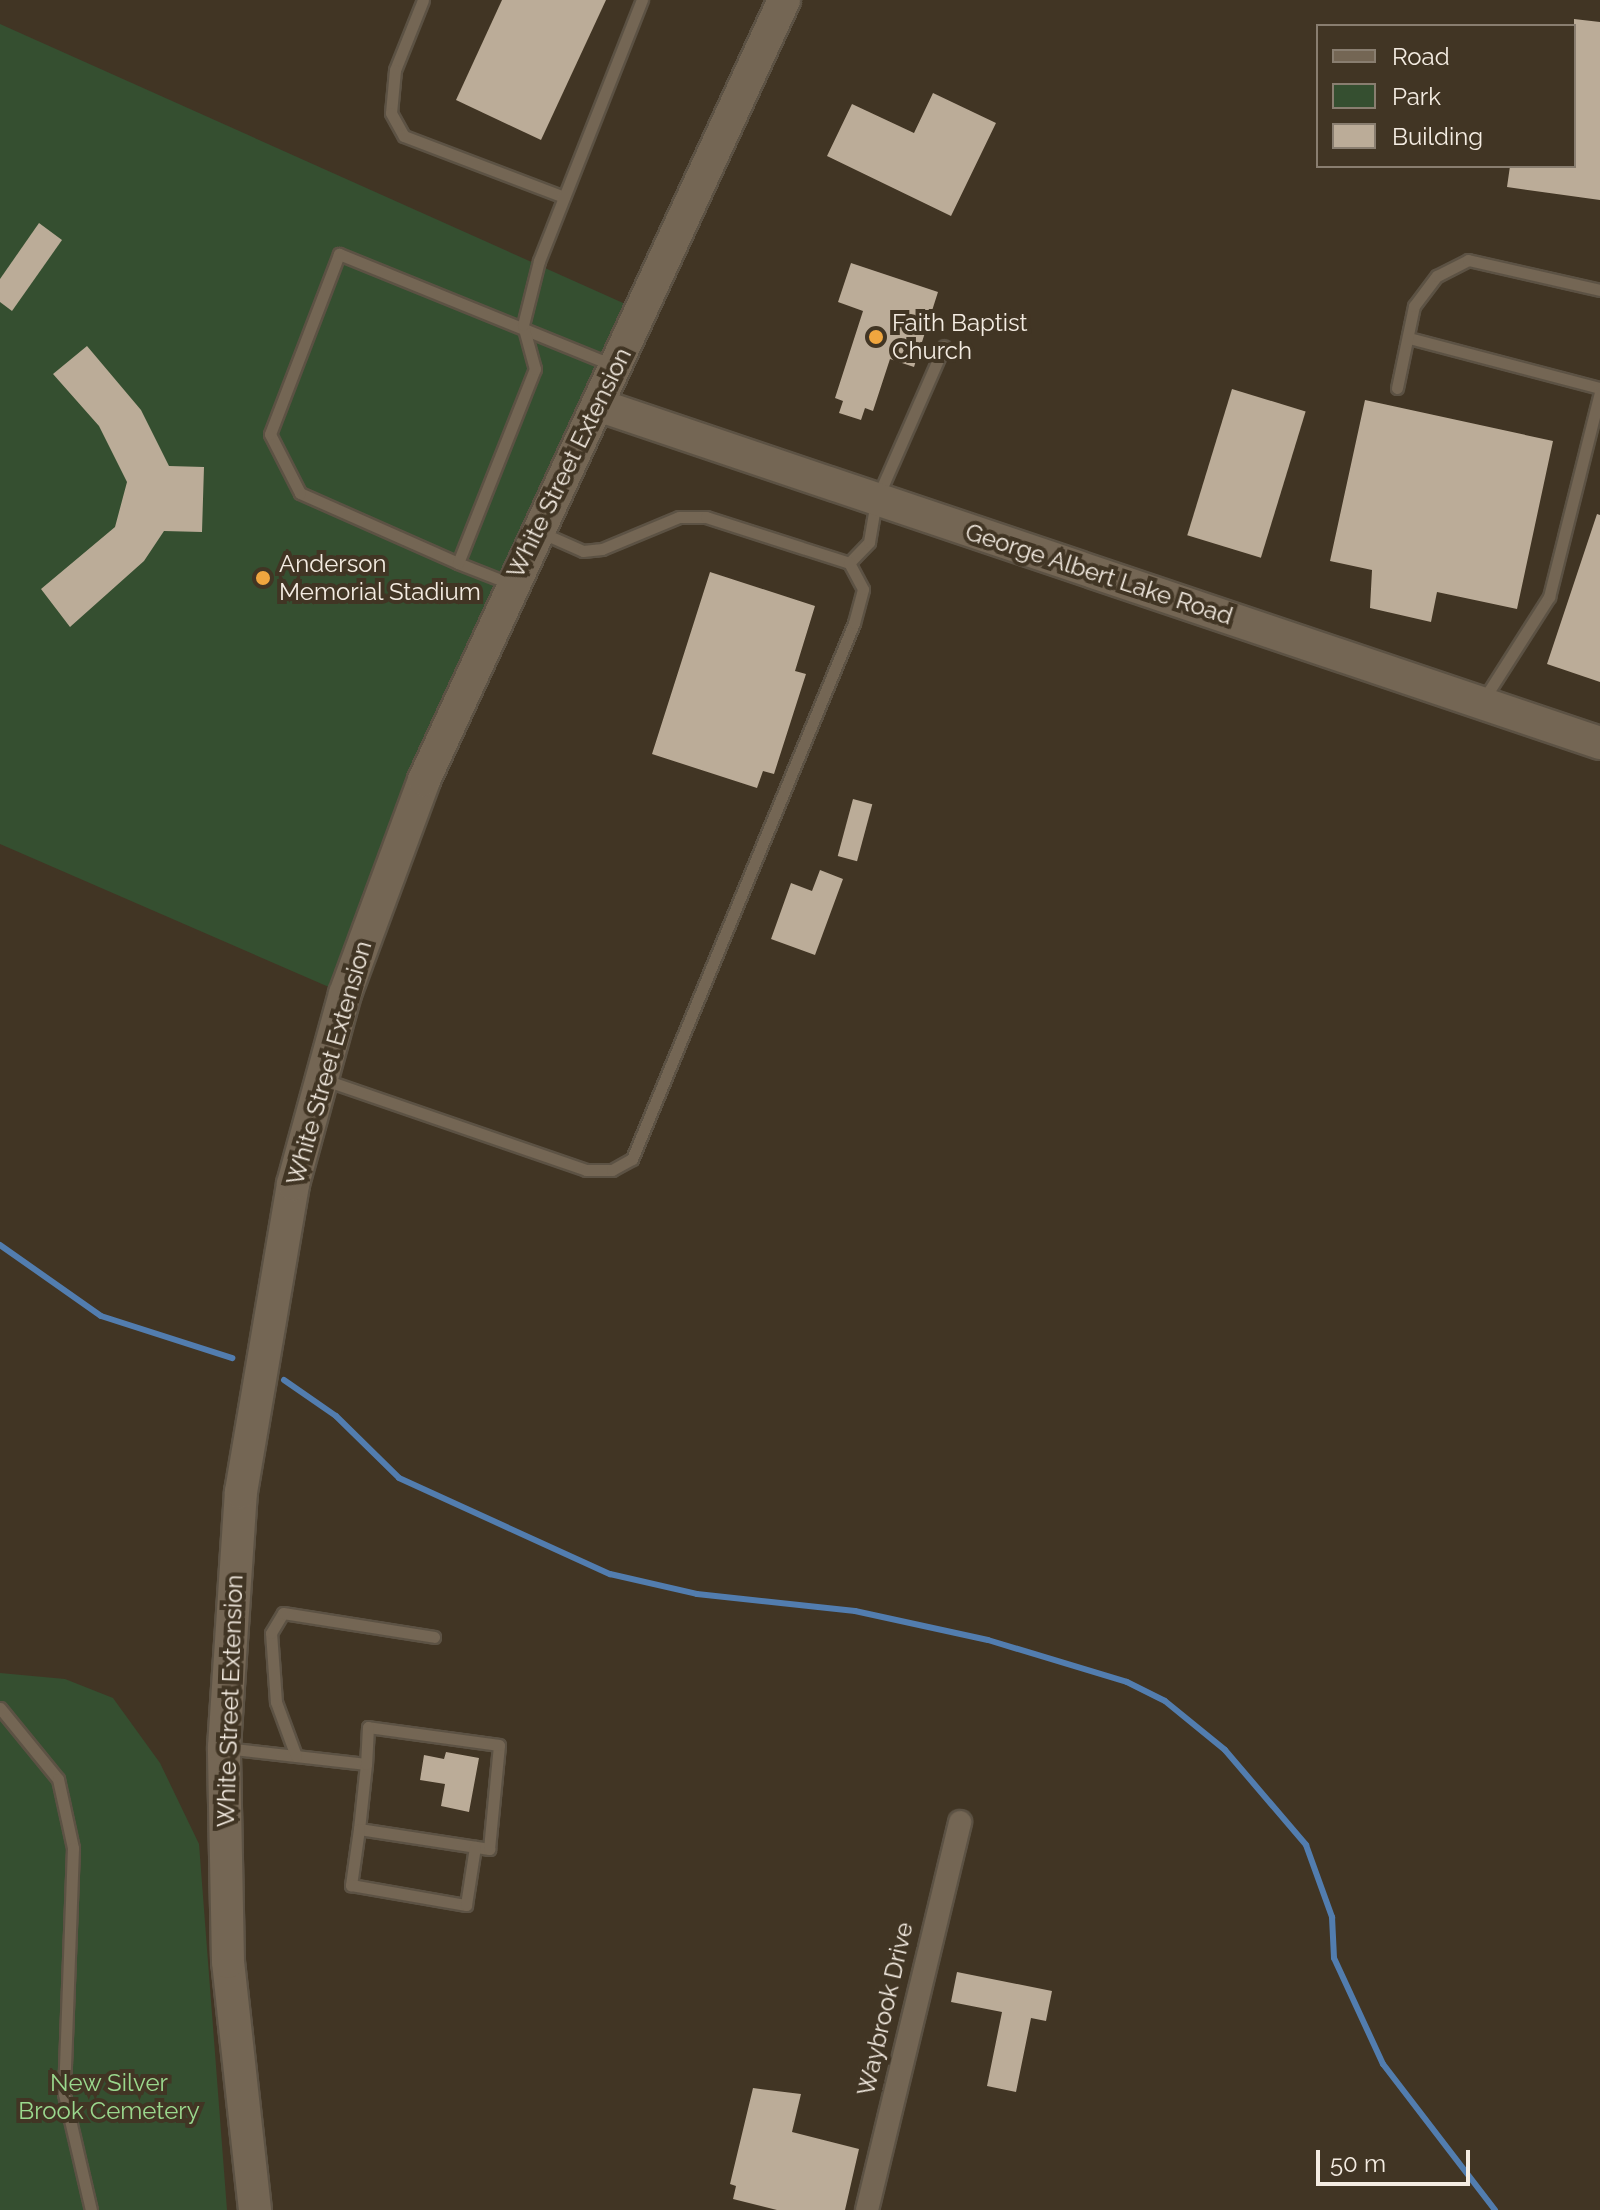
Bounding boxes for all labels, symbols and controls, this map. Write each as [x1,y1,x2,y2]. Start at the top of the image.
legend [1316,24,1576,168]
text: Road [1392,42,1450,71]
text: Park [1392,82,1441,111]
text: Building [1392,122,1483,151]
place label: Faith Baptist Church [892,309,1028,365]
marker: Faith Baptist Church [867,328,885,346]
street label: White Street Extension [501,343,637,583]
street label: George Albert Lake Road [961,517,1237,631]
place label: Anderson Memorial Stadium [279,550,482,606]
marker: Anderson Memorial Stadium [254,569,272,587]
street label: White Street Extension [280,938,378,1188]
street label: White Street Extension [211,1574,249,1828]
street label: Waybrook Drive [851,1920,919,2098]
park label: New Silver Brook Cemetery [18,2069,200,2125]
scale bar [1320,2134,1474,2184]
text: 50 m [1330,2149,1386,2178]

